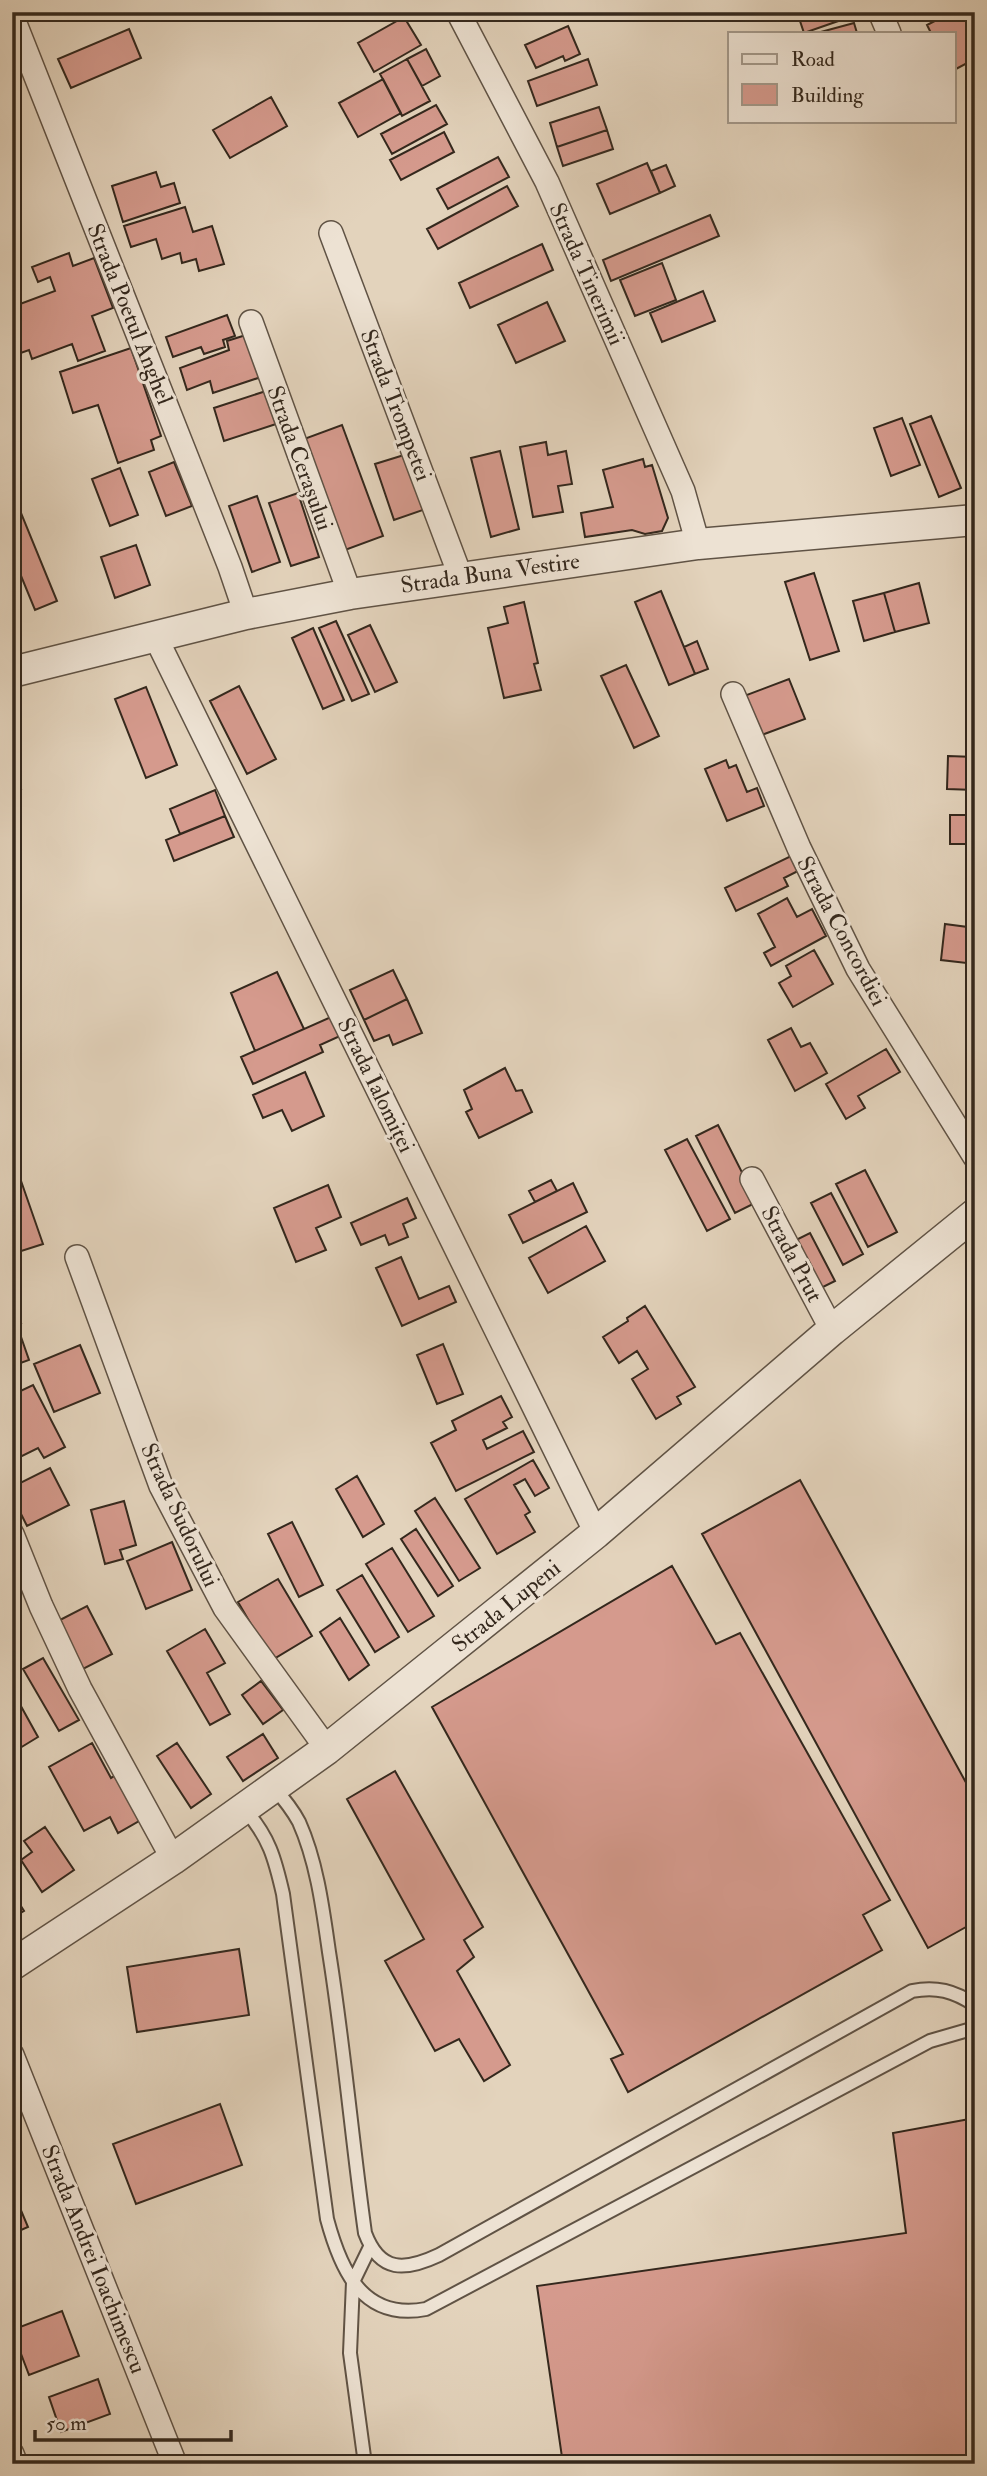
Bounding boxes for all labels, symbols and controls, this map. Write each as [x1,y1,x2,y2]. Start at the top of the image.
legend [728,32,956,122]
text: Road [791,46,836,73]
text: Building [791,82,864,109]
street label: Strada Tinerimii [543,198,631,350]
street label: Strada Poetul Anghel [80,219,180,409]
street label: Strada Trompetei [353,325,438,485]
street label: Strada Cerașului [260,382,340,534]
street label: Strada Buna Vestire [399,546,582,600]
street label: Strada Concordiei [790,851,894,1011]
street label: Strada Ialomiței [331,1013,421,1157]
street label: Strada Prut [755,1201,829,1307]
street label: Strada Sudorului [134,1439,226,1591]
street label: Strada Lupeni [446,1553,567,1659]
street label: Strada Andrei Ioachimescu [35,2140,153,2378]
scale bar [35,2399,231,2443]
text: 50 m [46,2410,87,2437]

